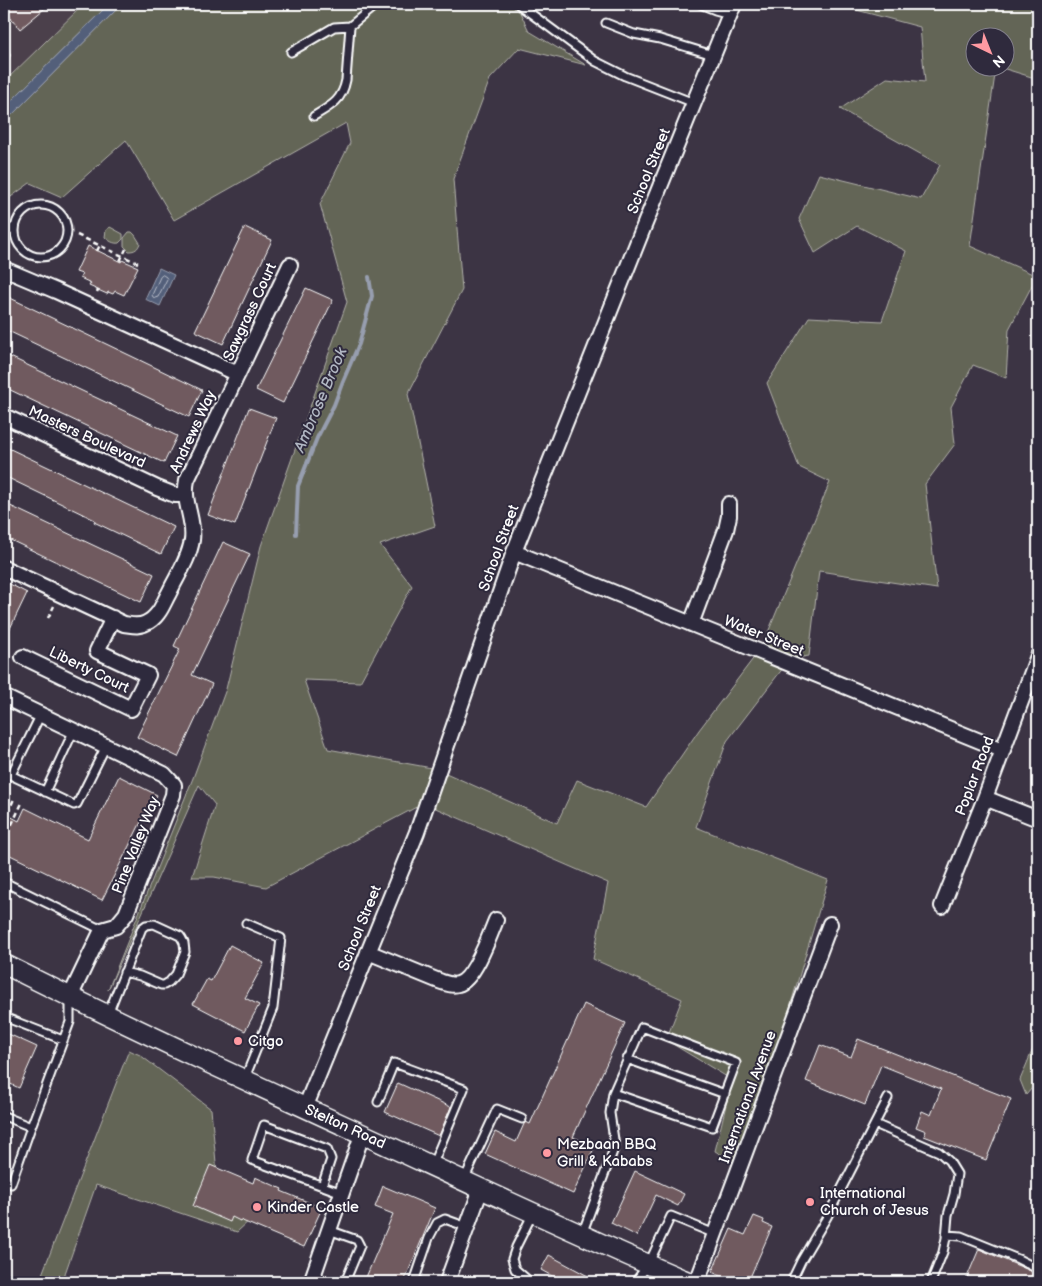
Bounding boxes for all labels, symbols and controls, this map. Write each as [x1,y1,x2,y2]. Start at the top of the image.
north arrow [964,28,1014,78]
text: N [989,51,1008,71]
street label: School Street [623,125,675,217]
street label: Sawgrass Court [219,259,281,364]
water label: Ambrose Brook [290,344,352,456]
street label: Andrews Way [166,387,221,476]
street label: Masters Boulevard [25,402,149,472]
street label: School Street [475,502,524,594]
street label: Water Street [721,611,807,661]
street label: Liberty Court [46,642,133,698]
street label: Poplar Road [951,734,999,818]
street label: Pine Valley Way [108,793,164,896]
street label: School Street [334,882,386,974]
street label: International Avenue [715,1028,781,1166]
place label: Citgo [248,1032,284,1051]
marker: Citgo [232,1035,244,1047]
street label: Stelton Road [302,1099,389,1153]
place label: Mezbaan BBQ Grill & Kababs [557,1135,656,1171]
marker: Mezbaan BBQ Grill & Kababs [541,1147,553,1159]
place label: International Church of Jesus [820,1184,929,1220]
marker: International Church of Jesus [804,1196,816,1208]
place label: Kinder Castle [267,1198,359,1217]
marker: Kinder Castle [251,1201,263,1213]

